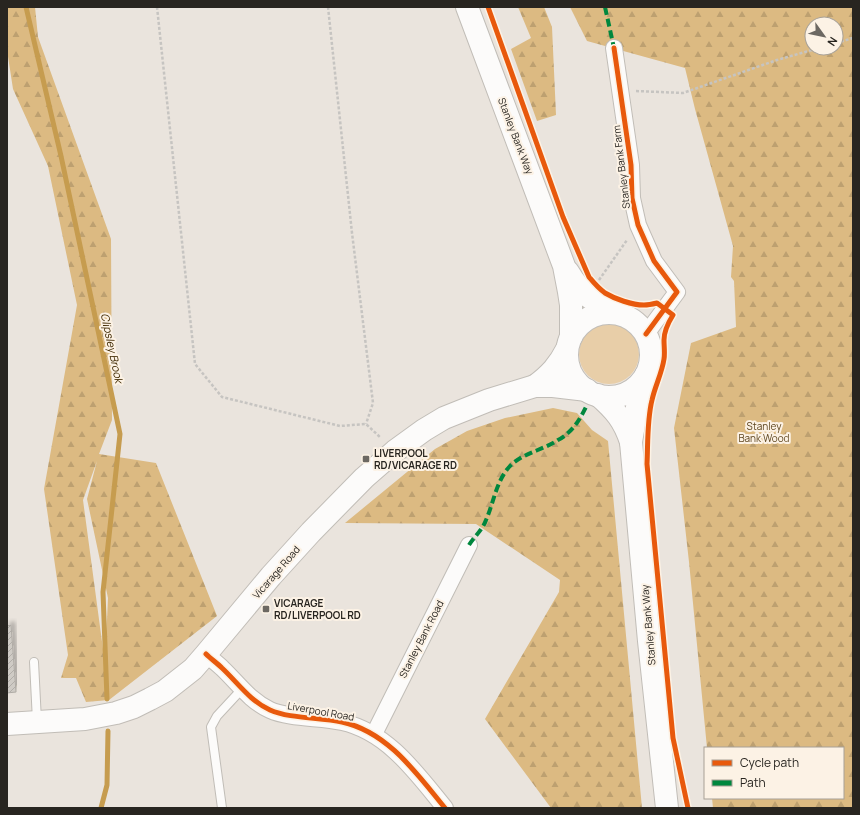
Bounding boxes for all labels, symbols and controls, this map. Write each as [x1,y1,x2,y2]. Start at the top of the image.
north arrow [804,16,844,56]
text: N [824,34,841,49]
street label: Stanley Bank Way [495,96,537,177]
street label: Stanley Bank Farm [609,124,633,210]
water label: Clipsley Brook [98,312,128,386]
park label: Stanley Bank Wood [738,419,790,445]
place label: LIVERPOOL RD/VICARAGE RD [374,446,457,472]
marker: LIVERPOOL RD/VICARAGE RD [361,454,371,464]
street label: Vicarage Road [249,543,303,601]
street label: Stanley Bank Way [637,583,659,666]
place label: VICARAGE RD/LIVERPOOL RD [274,596,361,622]
street label: Stanley Bank Road [395,598,447,680]
marker: VICARAGE RD/LIVERPOOL RD [261,604,271,614]
street label: Liverpool Road [287,698,356,724]
legend [704,747,844,799]
text: Cycle path [740,754,799,771]
text: Path [740,774,766,791]

